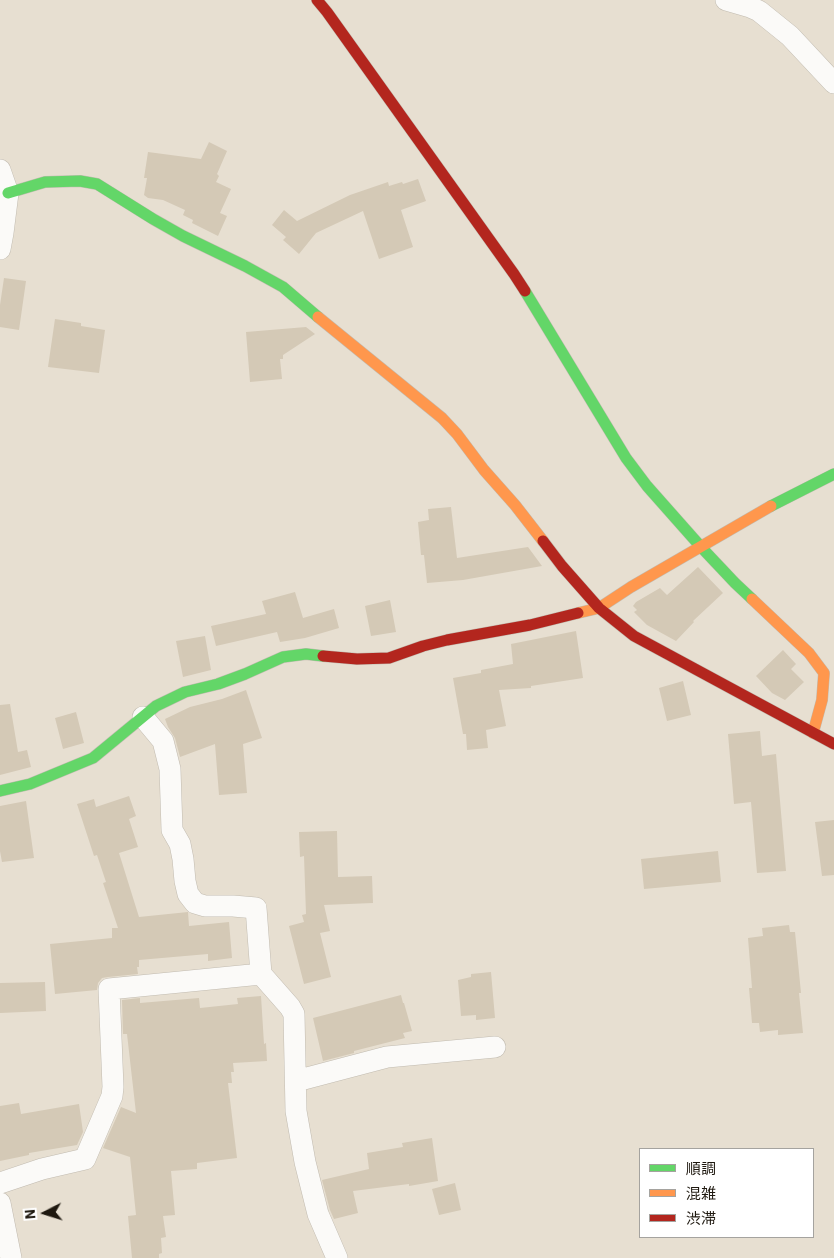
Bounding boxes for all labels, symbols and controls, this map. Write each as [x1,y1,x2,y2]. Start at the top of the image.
legend [639,1148,814,1238]
text: 順調 [686,1159,716,1178]
text: 混雑 [686,1184,716,1203]
north arrow [20,1188,70,1238]
text: N [21,1208,39,1220]
text: 渋滞 [686,1209,716,1228]

